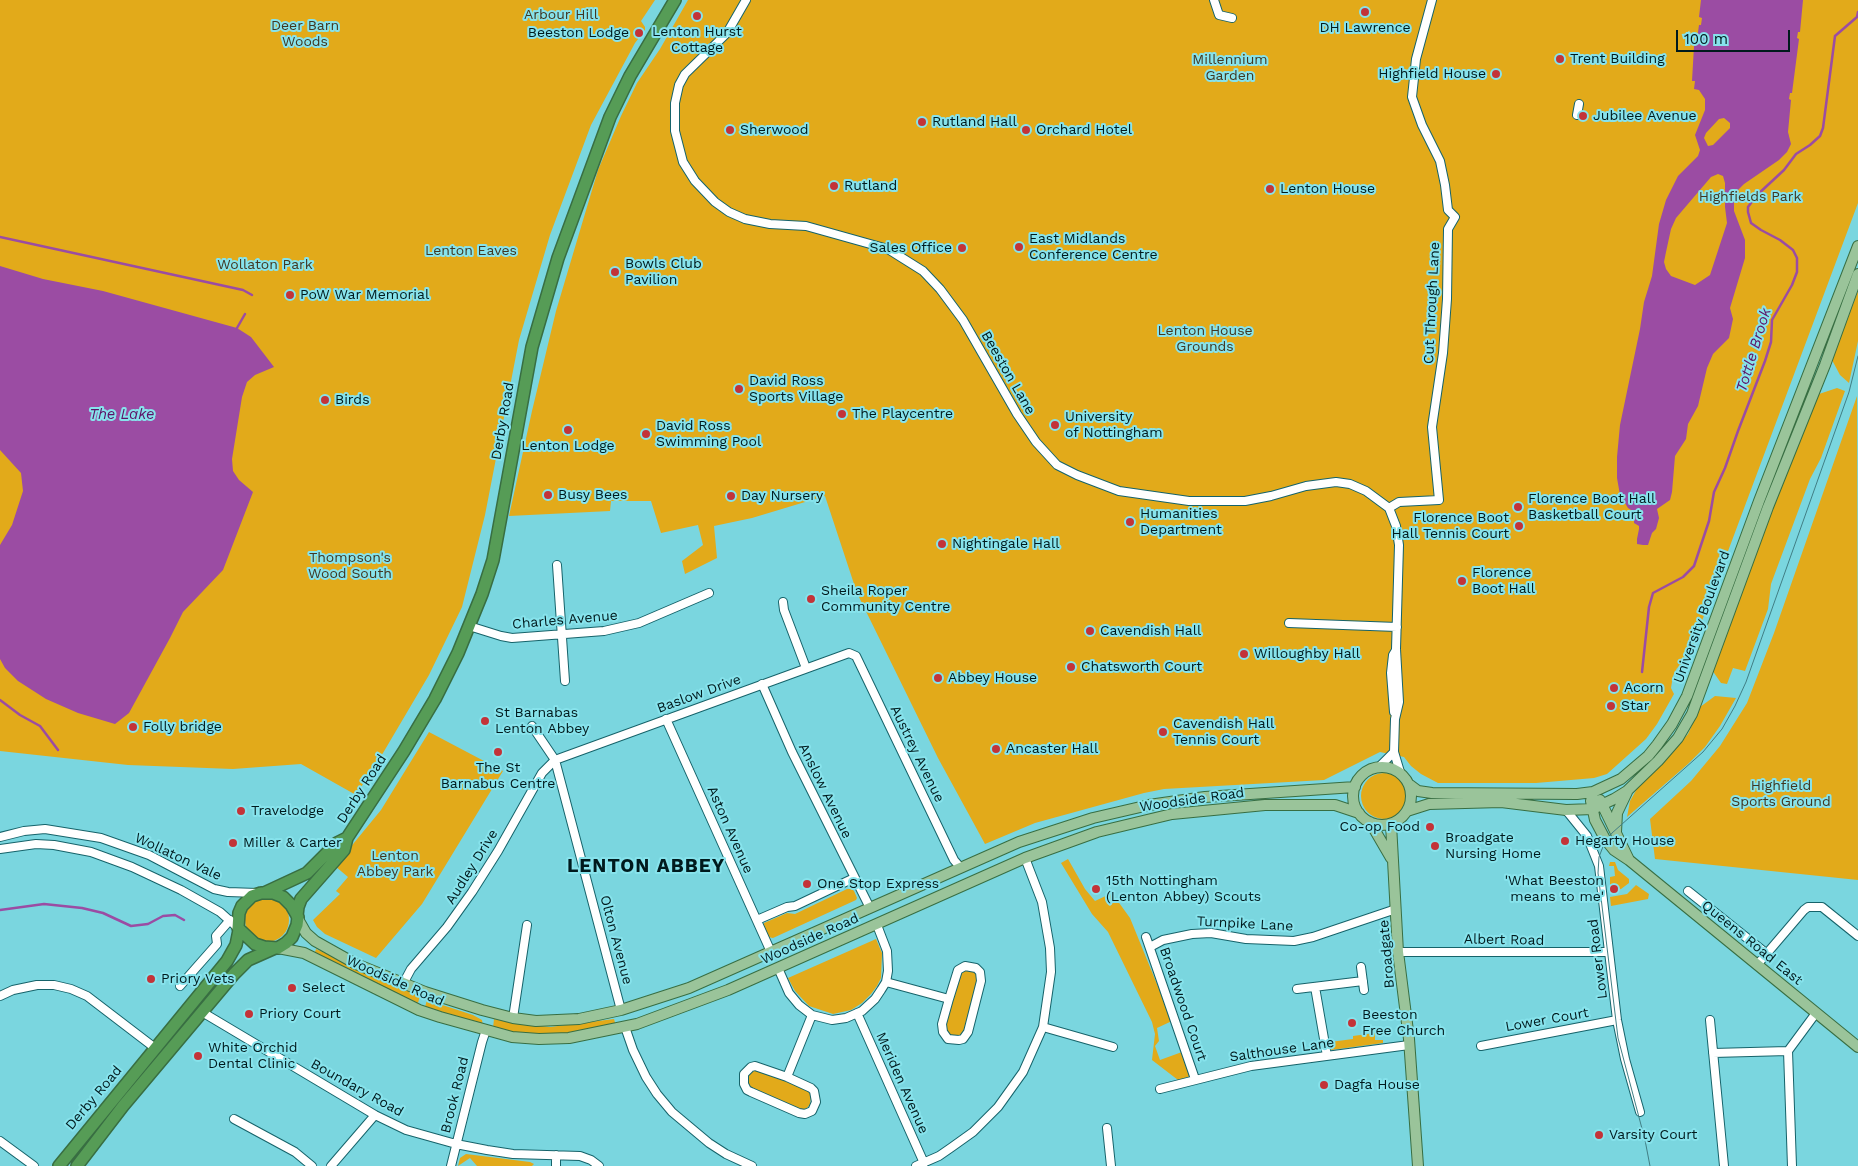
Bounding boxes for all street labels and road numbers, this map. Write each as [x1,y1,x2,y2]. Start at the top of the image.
street label: Cut Through Lane [1420,242,1444,364]
street label: Beeston Lane [977,328,1039,418]
street label: Derby Road [488,381,518,461]
street label: University Boulevard [1670,549,1734,685]
street label: Charles Avenue [512,607,618,633]
street label: Baslow Drive [655,671,743,717]
street label: Austrey Avenue [886,703,948,805]
street label: Anslow Avenue [795,741,855,841]
street label: Derby Road [334,751,390,827]
street label: Aston Avenue [703,784,757,876]
street label: Woodside Road [1139,784,1245,816]
street label: Audley Drive [442,826,502,908]
street label: Wollaton Vale [132,830,224,884]
street label: Olton Avenue [596,894,636,986]
street label: Queens Road East [1698,897,1806,989]
street label: Woodside Road [758,910,862,968]
street label: Turnpike Lane [1196,913,1294,935]
street label: Lower Road [1585,918,1611,1000]
street label: Broadgate [1376,919,1398,989]
street label: Albert Road [1464,931,1544,949]
street label: Broadwood Court [1156,945,1210,1063]
street label: Woodside Road [343,952,447,1010]
street label: Lower Court [1504,1004,1590,1036]
street label: Meriden Avenue [872,1030,932,1136]
street label: Salthouse Lane [1229,1034,1335,1066]
street label: Brook Road [437,1055,473,1135]
street label: Boundary Road [308,1056,406,1120]
street label: Derby Road [62,1062,126,1134]

